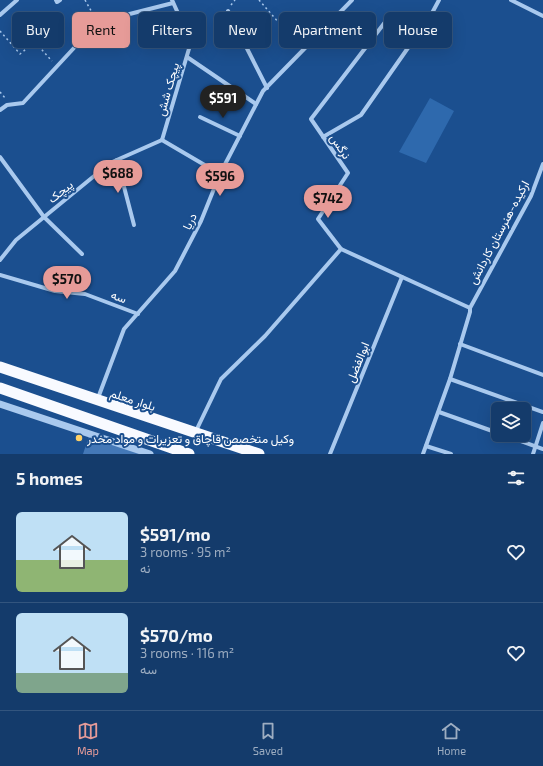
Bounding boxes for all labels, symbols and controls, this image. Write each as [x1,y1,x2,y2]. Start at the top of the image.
chip: Buy [12,12,64,48]
chip: Rent [72,12,130,48]
chip: Filters [138,12,206,48]
chip: New [214,12,271,48]
chip: Apartment [279,12,376,48]
chip: House [384,12,452,48]
street label: پیچک شش [153,61,183,118]
pin: $591 [199,85,247,119]
text: $591 [209,90,237,106]
street label: نرگس [326,131,354,162]
pin: $688 [94,160,142,194]
pin: $596 [196,163,244,197]
text: $688 [102,165,134,181]
text: $596 [205,168,235,184]
street label: پیچک [45,177,77,207]
street label: ارکیده-هنرستان کاردانش [465,178,533,287]
pin: $742 [304,185,352,219]
text: $742 [313,190,343,206]
street label: دریا [179,210,201,232]
pin: $570 [43,266,91,300]
text: $570 [52,271,82,287]
street label: سه [109,287,129,305]
street label: ابوالفضل [343,340,373,385]
street label: بلوار معلم [108,385,157,415]
map controls [491,402,531,442]
button: layers [491,402,531,442]
place label: وکیل متخصص قاچاق و تعزیرات و مواد مخدر [86,431,294,447]
marker: وکیل متخصص قاچاق و تعزیرات و مواد مخدر [74,433,84,443]
icon: filters [505,467,527,489]
text: 5 homes [16,468,83,488]
text: $591/mo [140,524,210,544]
icon: home [48,528,96,576]
icon: heart [505,541,527,563]
text: 3 rooms · 95 m² [140,544,231,560]
text: نه [140,560,150,576]
text: $570/mo [140,625,213,645]
icon: home [48,629,96,677]
icon: heart [505,642,527,664]
text: 3 rooms · 116 m² [140,645,234,661]
text: سه [140,661,157,677]
tab: Map [77,720,99,757]
tab: Saved [253,720,283,757]
tab: Home [437,720,466,757]

